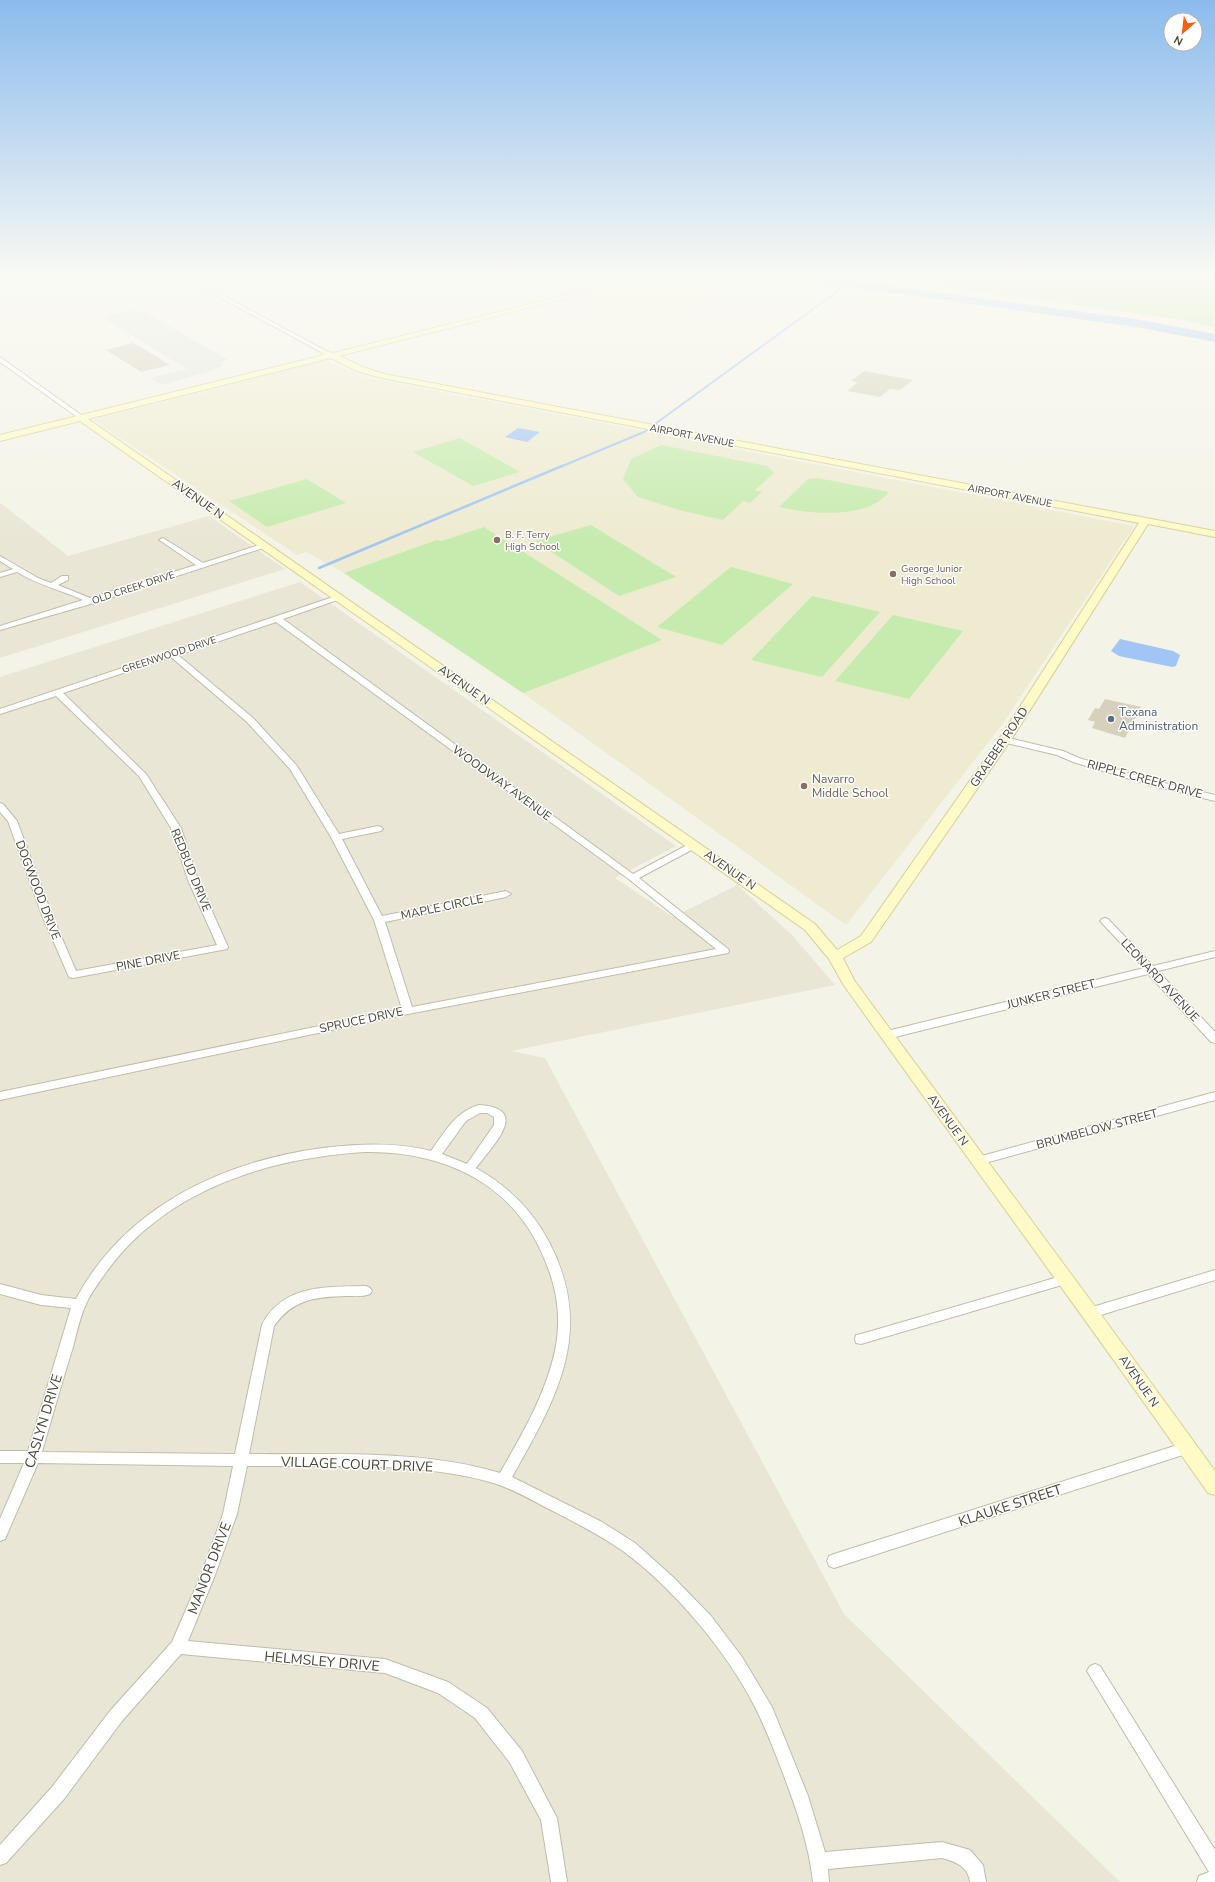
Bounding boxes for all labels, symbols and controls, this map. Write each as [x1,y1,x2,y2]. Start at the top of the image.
north arrow [1163,12,1203,52]
text: N [1171,32,1186,49]
street label: AIRPORT AVENUE [648,421,735,451]
street label: AVENUE N [169,475,227,523]
street label: AIRPORT AVENUE [966,481,1053,511]
place label: B. F. Terry High School [505,528,560,554]
marker: B. F. Terry High School [492,535,502,545]
place label: George Junior High School [901,562,963,588]
street label: OLD CREEK DRIVE [90,568,177,608]
marker: George Junior High School [888,569,898,579]
street label: GREENWOOD DRIVE [120,633,219,677]
street label: AVENUE N [435,661,493,709]
street label: GRAEBER ROAD [966,704,1032,790]
place label: Texana Administration [1119,704,1198,734]
marker: Texana Administration [1106,714,1116,724]
street label: WOODWAY AVENUE [449,742,555,824]
street label: RIPPLE CREEK DRIVE [1086,756,1204,802]
place label: Navarro Middle School [812,771,889,801]
marker: Navarro Middle School [799,781,809,791]
street label: REDBUD DRIVE [167,826,215,914]
street label: DOGWOOD DRIVE [12,838,64,942]
street label: AVENUE N [701,846,759,894]
street label: MAPLE CIRCLE [399,890,485,924]
street label: LEONARD AVENUE [1117,935,1203,1025]
street label: PINE DRIVE [115,947,181,975]
street label: JUNKER STREET [1004,975,1098,1013]
street label: SPRUCE DRIVE [318,1003,404,1037]
street label: AVENUE N [924,1091,972,1149]
street label: BRUMBELOW STREET [1034,1105,1160,1153]
street label: AVENUE N [1115,1352,1163,1410]
street label: CASLYN DRIVE [20,1372,67,1471]
street label: VILLAGE COURT DRIVE [279,1452,433,1477]
street label: KLAUKE STREET [956,1480,1065,1531]
street label: MANOR DRIVE [183,1519,236,1617]
street label: HELMSLEY DRIVE [263,1647,380,1676]

